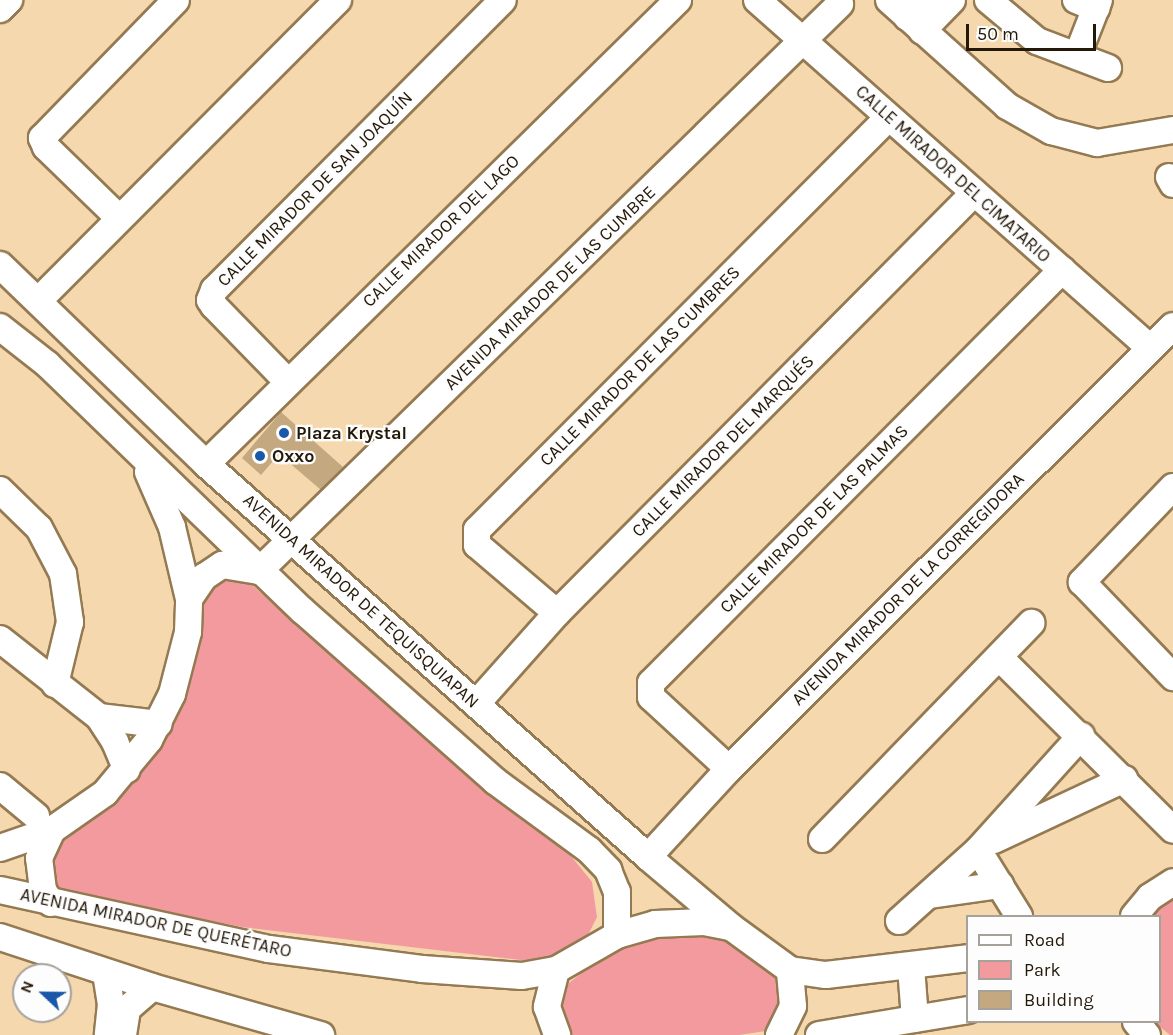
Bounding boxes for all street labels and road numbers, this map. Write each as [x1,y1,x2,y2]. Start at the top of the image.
street label: CALLE MIRADOR DEL CIMATARIO [851,81,1055,267]
street label: CALLE MIRADOR DE SAN JOAQUÍN [213,87,417,291]
street label: CALLE MIRADOR DEL LAGO [358,150,524,312]
street label: AVENIDA MIRADOR DE LAS CUMBRE [440,181,660,395]
street label: CALLE MIRADOR DE LAS CUMBRES [535,261,745,471]
street label: CALLE MIRADOR DEL MARQUÉS [627,350,819,542]
street label: CALLE MIRADOR DE LAS PALMAS [715,420,913,618]
street label: AVENIDA MIRADOR DE LA CORREGIDORA [787,468,1029,710]
street label: AVENIDA MIRADOR DE TEQUISQUIAPAN [239,489,483,713]
street label: AVENIDA MIRADOR DE QUERÉTARO [18,884,294,962]

